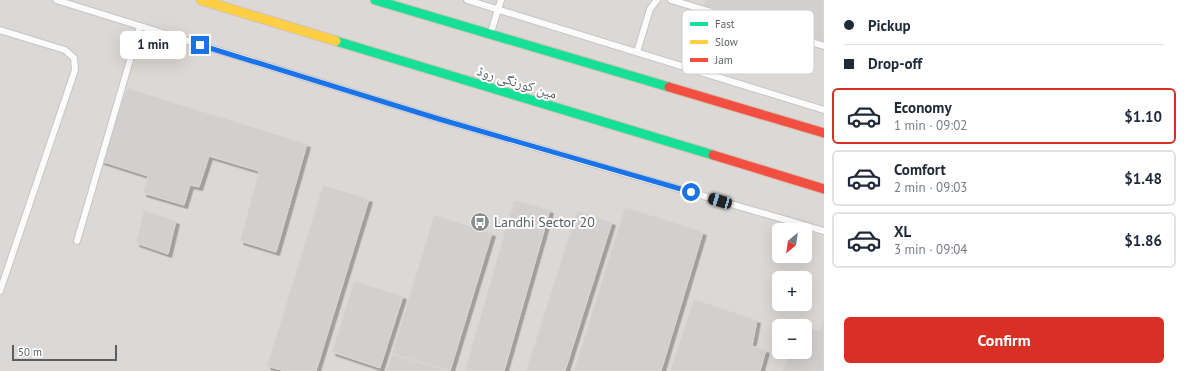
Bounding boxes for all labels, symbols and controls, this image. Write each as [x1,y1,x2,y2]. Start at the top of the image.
legend [682,10,814,74]
text: Pickup [868,16,911,35]
text: Fast [715,17,735,31]
callout: 1 min [120,31,186,59]
text: Slow [715,35,738,49]
text: 1 min [137,36,169,53]
route end [191,36,209,54]
text: Jam [714,53,733,67]
text: Drop-off [868,54,922,73]
street label: مین کورنگی روڈ [475,61,559,103]
icon: car [846,98,882,134]
text: Economy [894,98,952,117]
text: $1.10 [1124,107,1162,126]
text: 1 min · 09:02 [894,117,967,134]
icon: car [846,160,882,196]
text: Comfort [894,160,946,179]
text: $1.48 [1124,169,1162,188]
text: 2 min · 09:03 [894,179,967,196]
route start [682,183,700,201]
car [707,192,733,210]
bus stop icon: Landhi Sector 20 [469,211,491,233]
place label: Landhi Sector 20 [494,213,595,231]
icon: car [846,222,882,258]
text: XL [894,222,911,241]
north arrow [772,223,812,263]
map controls [772,223,812,359]
text: $1.86 [1124,231,1162,250]
text: 3 min · 09:04 [894,241,967,258]
button: + [772,271,812,311]
button: Confirm [844,317,1164,363]
button: − [772,319,812,359]
scale bar [12,343,117,362]
text: 50 m [18,345,42,359]

